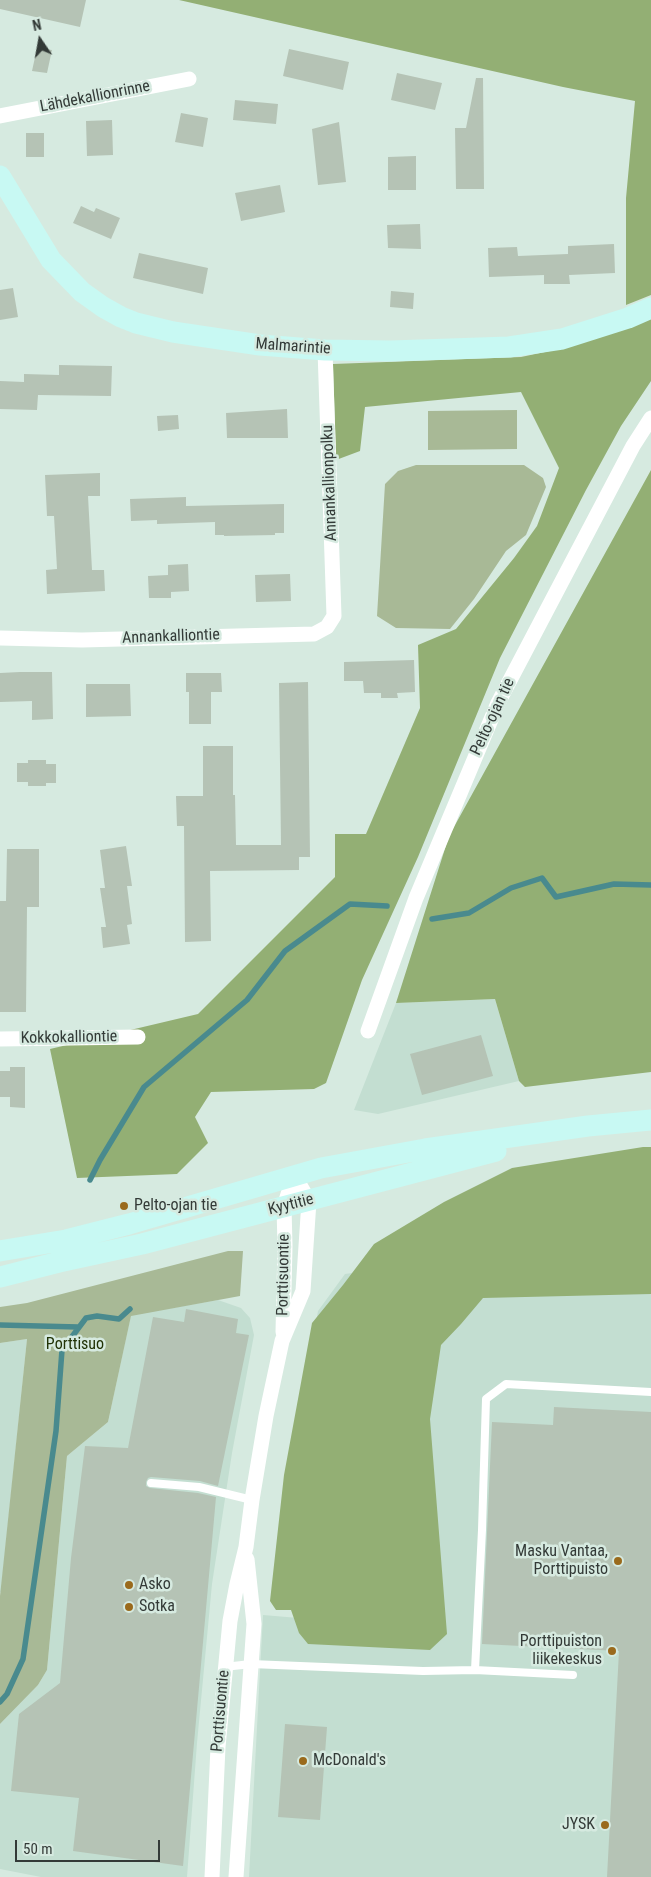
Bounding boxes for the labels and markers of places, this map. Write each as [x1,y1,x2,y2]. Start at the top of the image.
place label: Pelto-ojan tie [134,1196,217,1216]
marker: Pelto-ojan tie [118,1200,130,1212]
place label: Masku Vantaa, Porttipuisto [515,1542,608,1580]
marker: Masku Vantaa, Porttipuisto [612,1555,624,1567]
place label: Asko [139,1575,171,1595]
marker: Asko [123,1579,135,1591]
place label: Sotka [139,1597,175,1617]
marker: Sotka [123,1601,135,1613]
place label: Porttipuiston liikekeskus [520,1632,602,1670]
marker: Porttipuiston liikekeskus [606,1645,618,1657]
place label: McDonald's [313,1751,386,1771]
marker: McDonald's [297,1755,309,1767]
place label: JYSK [562,1815,595,1835]
marker: JYSK [599,1819,611,1831]

